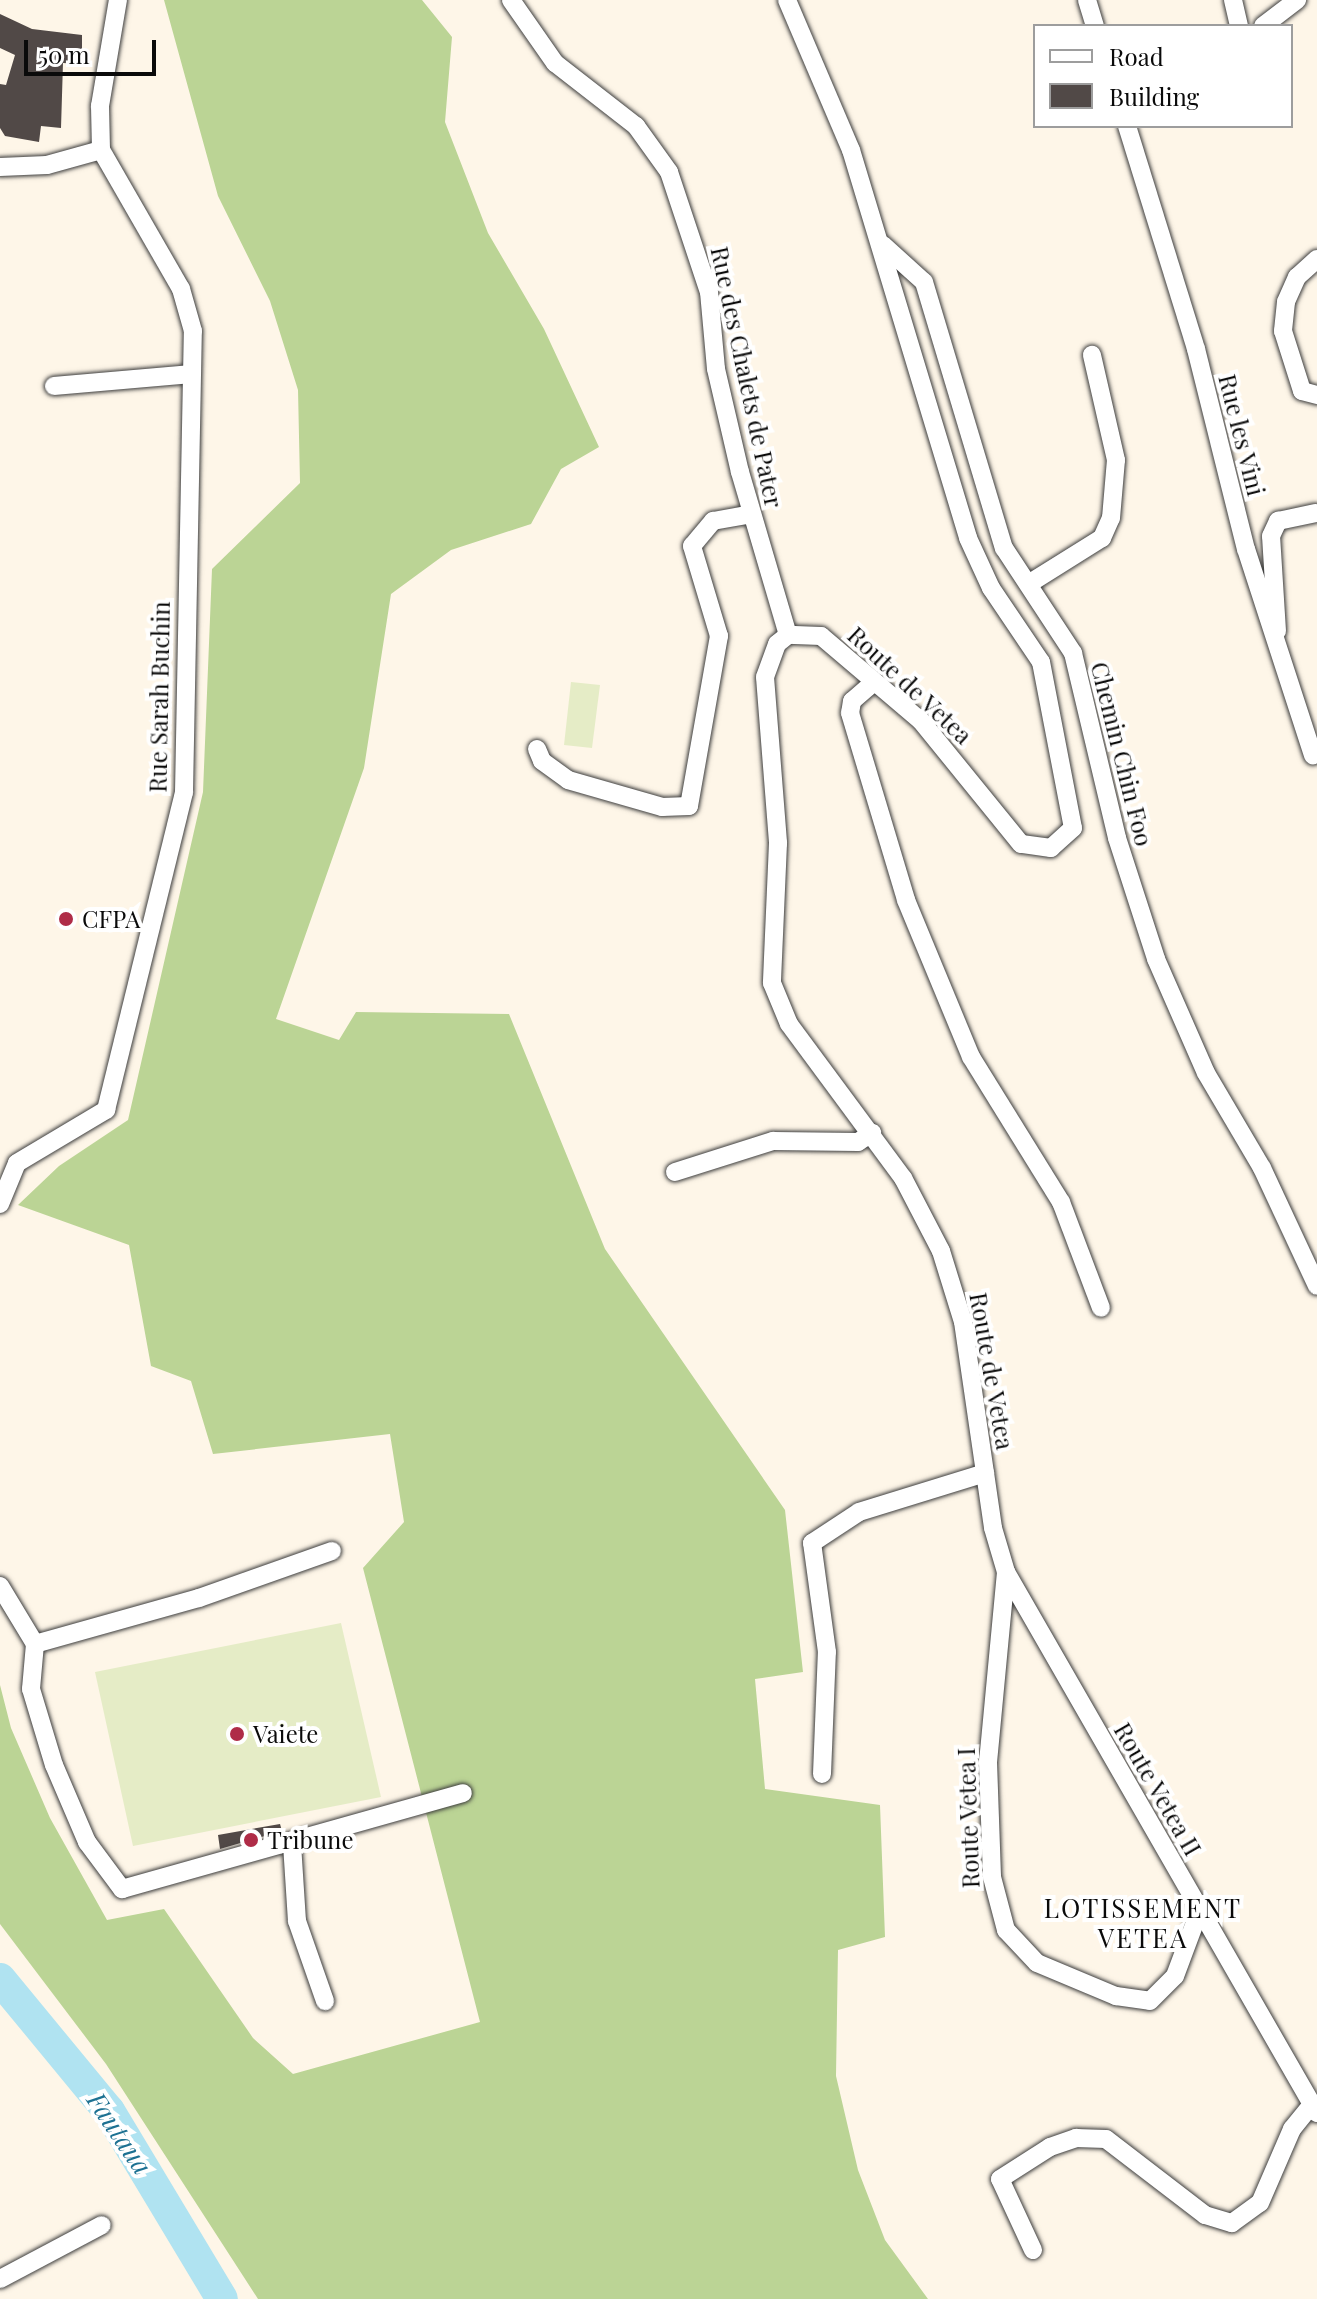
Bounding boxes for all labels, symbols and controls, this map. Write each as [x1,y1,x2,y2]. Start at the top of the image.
scale bar [28,24,160,74]
legend [1033,24,1293,128]
text: 50 m [38,38,90,70]
text: Road [1109,40,1164,72]
text: Building [1109,80,1199,112]
street label: Rue des Chalets de Pater [705,244,789,510]
street label: Rue les Vini [1213,370,1271,500]
street label: Rue Sarah Buchin [143,601,175,793]
street label: Route de Vetea [842,620,978,750]
street label: Chemin Chin Foo [1085,659,1159,849]
place label: CFPA [82,905,140,933]
marker: CFPA [57,910,75,928]
street label: Route de Vetea [964,1290,1020,1452]
street label: Route Vetea II [1108,1717,1208,1861]
place label: Vaiete [253,1720,318,1748]
marker: Vaiete [228,1725,246,1743]
street label: Route Vetea I [951,1747,985,1889]
place label: Tribune [267,1826,354,1854]
marker: Tribune [242,1831,260,1849]
district label: LOTISSEMENT VETEA [1044,1892,1242,1954]
water label: Fautaua [81,2086,159,2180]

